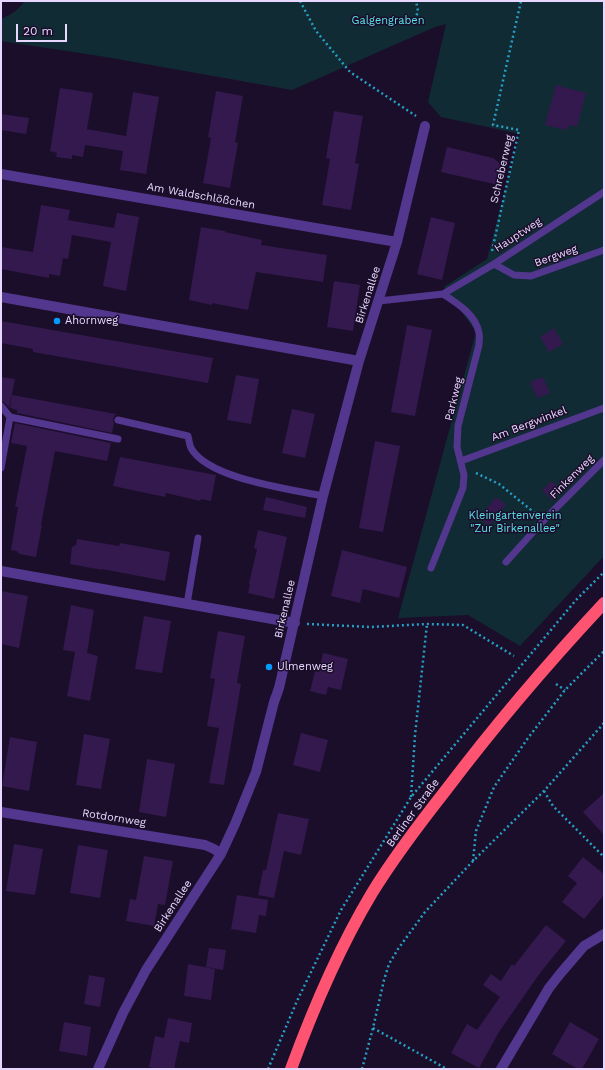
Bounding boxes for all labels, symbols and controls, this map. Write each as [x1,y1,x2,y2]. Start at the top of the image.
park label: Galgengraben [351,14,425,28]
scale bar [18,16,69,42]
text: 20 m [23,24,53,38]
street label: Schreberweg [488,134,516,204]
street label: Am Waldschlößchen [146,180,256,212]
street label: Hauptweg [492,215,544,255]
street label: Bergweg [533,242,579,270]
street label: Birkenallee [353,265,383,325]
place label: Ahornweg [65,314,118,328]
marker: Ahornweg [52,316,62,326]
street label: Parkweg [442,376,466,422]
street label: Am Bergwinkel [489,404,569,444]
street label: Finkenweg [547,452,597,502]
park label: Kleingartenverein "Zur Birkenallee" [469,509,561,535]
street label: Birkenallee [272,579,298,639]
place label: Ulmenweg [277,660,333,674]
marker: Ulmenweg [264,662,274,672]
street label: Berliner Straße [384,776,442,850]
street label: Rotdornweg [81,806,147,830]
street label: Birkenallee [151,877,195,935]

